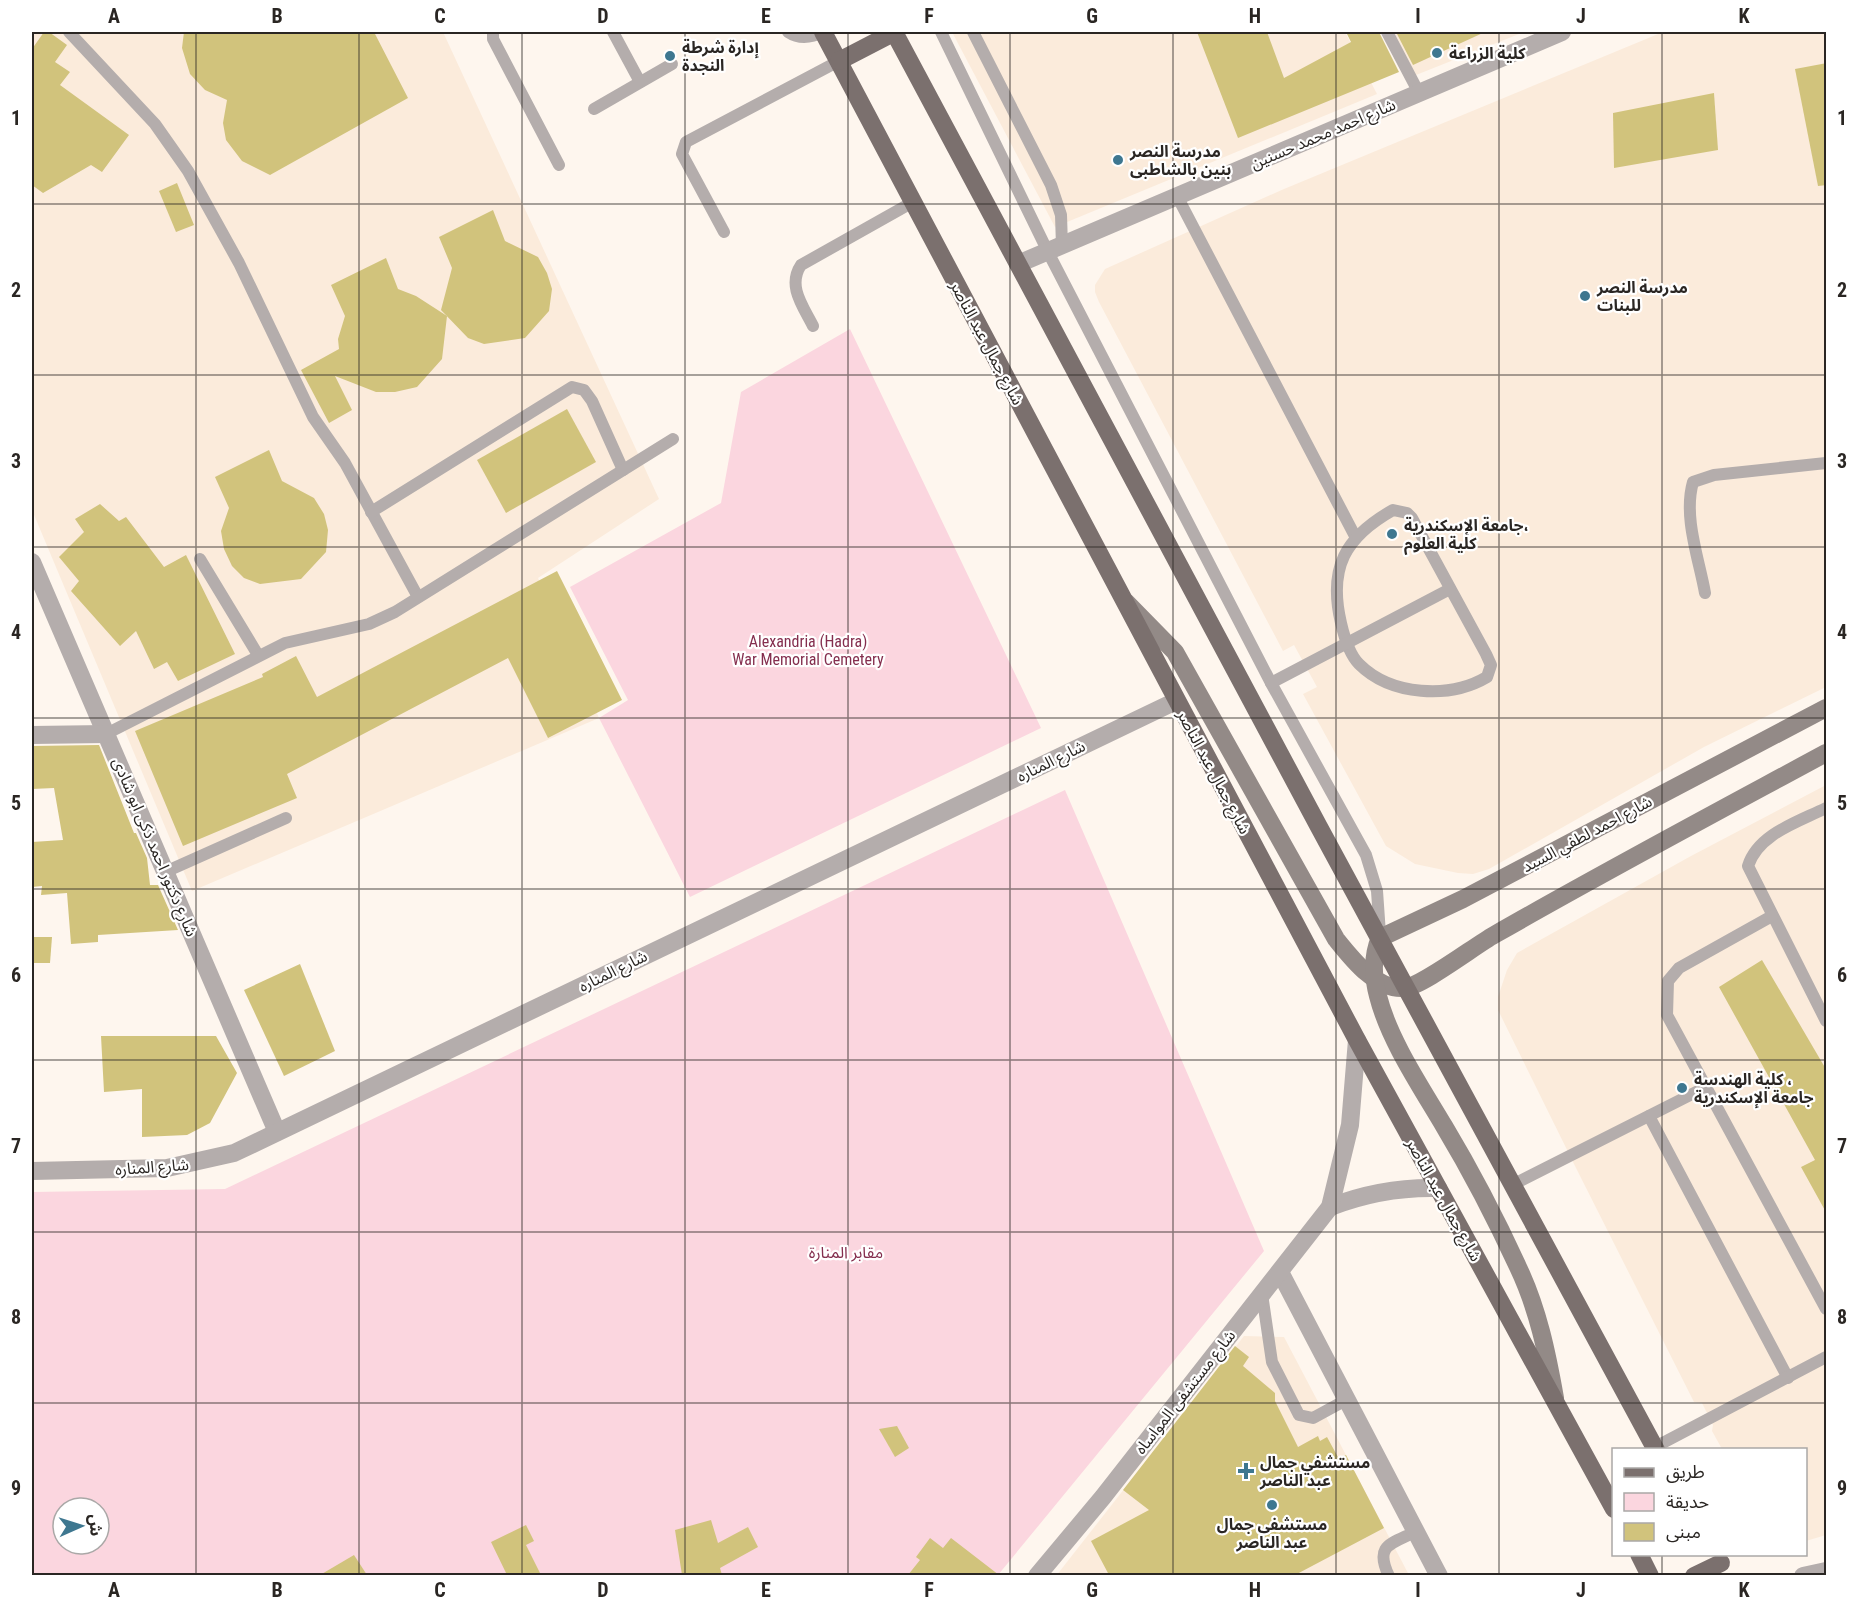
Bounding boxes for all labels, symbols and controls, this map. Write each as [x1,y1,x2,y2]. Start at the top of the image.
text: A [108,4,120,28]
text: B [271,4,283,28]
text: C [434,4,446,28]
text: D [597,4,609,28]
text: E [761,4,771,28]
text: F [924,4,934,28]
text: G [1086,4,1098,28]
text: H [1249,4,1261,28]
text: I [1415,4,1421,28]
text: J [1576,4,1586,28]
text: K [1738,4,1750,28]
place label: إدارة شرطة النجدة [682,38,759,75]
place label: كلية الزراعة [1449,44,1526,63]
marker: كلية الزراعة [1430,46,1444,60]
marker: إدارة شرطة النجدة [663,49,677,63]
street label: شارع احمد محمد حسنين [1248,95,1400,176]
text: 1 [11,106,21,130]
text: 1 [1837,106,1847,130]
place label: مدرسة النصر بنين بالشاطبى [1129,142,1231,179]
marker: مدرسة النصر بنين بالشاطبى [1111,153,1125,167]
street label: شارع جمال عبد الناصر [943,277,1028,410]
text: 2 [11,278,21,302]
place label: مدرسة النصر للبنات [1596,278,1688,315]
text: 2 [1837,278,1847,302]
marker: مدرسة النصر للبنات [1578,289,1592,303]
text: 3 [11,449,21,473]
text: 3 [1837,449,1847,473]
place label: جامعة الإسكندرية، كلية العلوم [1404,516,1529,555]
marker: جامعة الإسكندرية، كلية العلوم [1385,527,1399,541]
text: 4 [11,620,21,644]
text: 4 [1837,620,1847,644]
park label: Alexandria (Hadra) War Memorial Cemetery [732,632,884,669]
street label: شارع جمال عبد الناصر [1170,706,1255,839]
street label: شارع المناره [1014,736,1090,788]
street label: شارع دكتور احمد ذكى ابو شادى [106,755,201,941]
text: 5 [11,791,21,815]
text: 5 [1837,791,1847,815]
street label: شارع احمد لطفي السيد [1519,792,1657,879]
street label: شارع المناره [576,946,652,998]
text: 6 [11,963,21,987]
text: 6 [1837,963,1847,987]
place label: كلية الهندسة ، جامعة الإسكندرية [1694,1070,1814,1109]
marker: كلية الهندسة ، جامعة الإسكندرية [1675,1081,1689,1095]
text: 7 [11,1134,21,1158]
street label: شارع جمال عبد الناصر [1399,1134,1486,1266]
text: 7 [1837,1134,1847,1158]
street label: شارع المناره [114,1155,190,1182]
park label: مقابر المنارة [809,1243,883,1262]
text: 8 [11,1305,21,1329]
text: 8 [1837,1305,1847,1329]
street label: شارع مستشفى المواساه [1131,1326,1242,1460]
legend [1612,1448,1807,1556]
place label: مستشفي جمال عبد الناصر [1259,1453,1370,1490]
text: طريق [1666,1461,1705,1483]
marker: مستشفي جمال عبد الناصر [1237,1462,1255,1480]
text: 9 [11,1476,21,1500]
text: 9 [1837,1476,1847,1500]
text: حديقة [1666,1491,1709,1512]
north arrow [51,1496,111,1556]
marker: مستشفى جمال عبد الناصر [1265,1498,1279,1512]
text: ش [85,1514,106,1537]
place label: مستشفى جمال عبد الناصر [1217,1515,1327,1552]
text: مبنى [1666,1521,1701,1543]
text: A [108,1578,120,1602]
text: B [271,1578,283,1602]
text: C [434,1578,446,1602]
text: D [597,1578,609,1602]
text: E [761,1578,771,1602]
text: F [924,1578,934,1602]
text: G [1086,1578,1098,1602]
text: H [1249,1578,1261,1602]
text: I [1415,1578,1421,1602]
text: J [1576,1578,1586,1602]
text: K [1738,1578,1750,1602]

